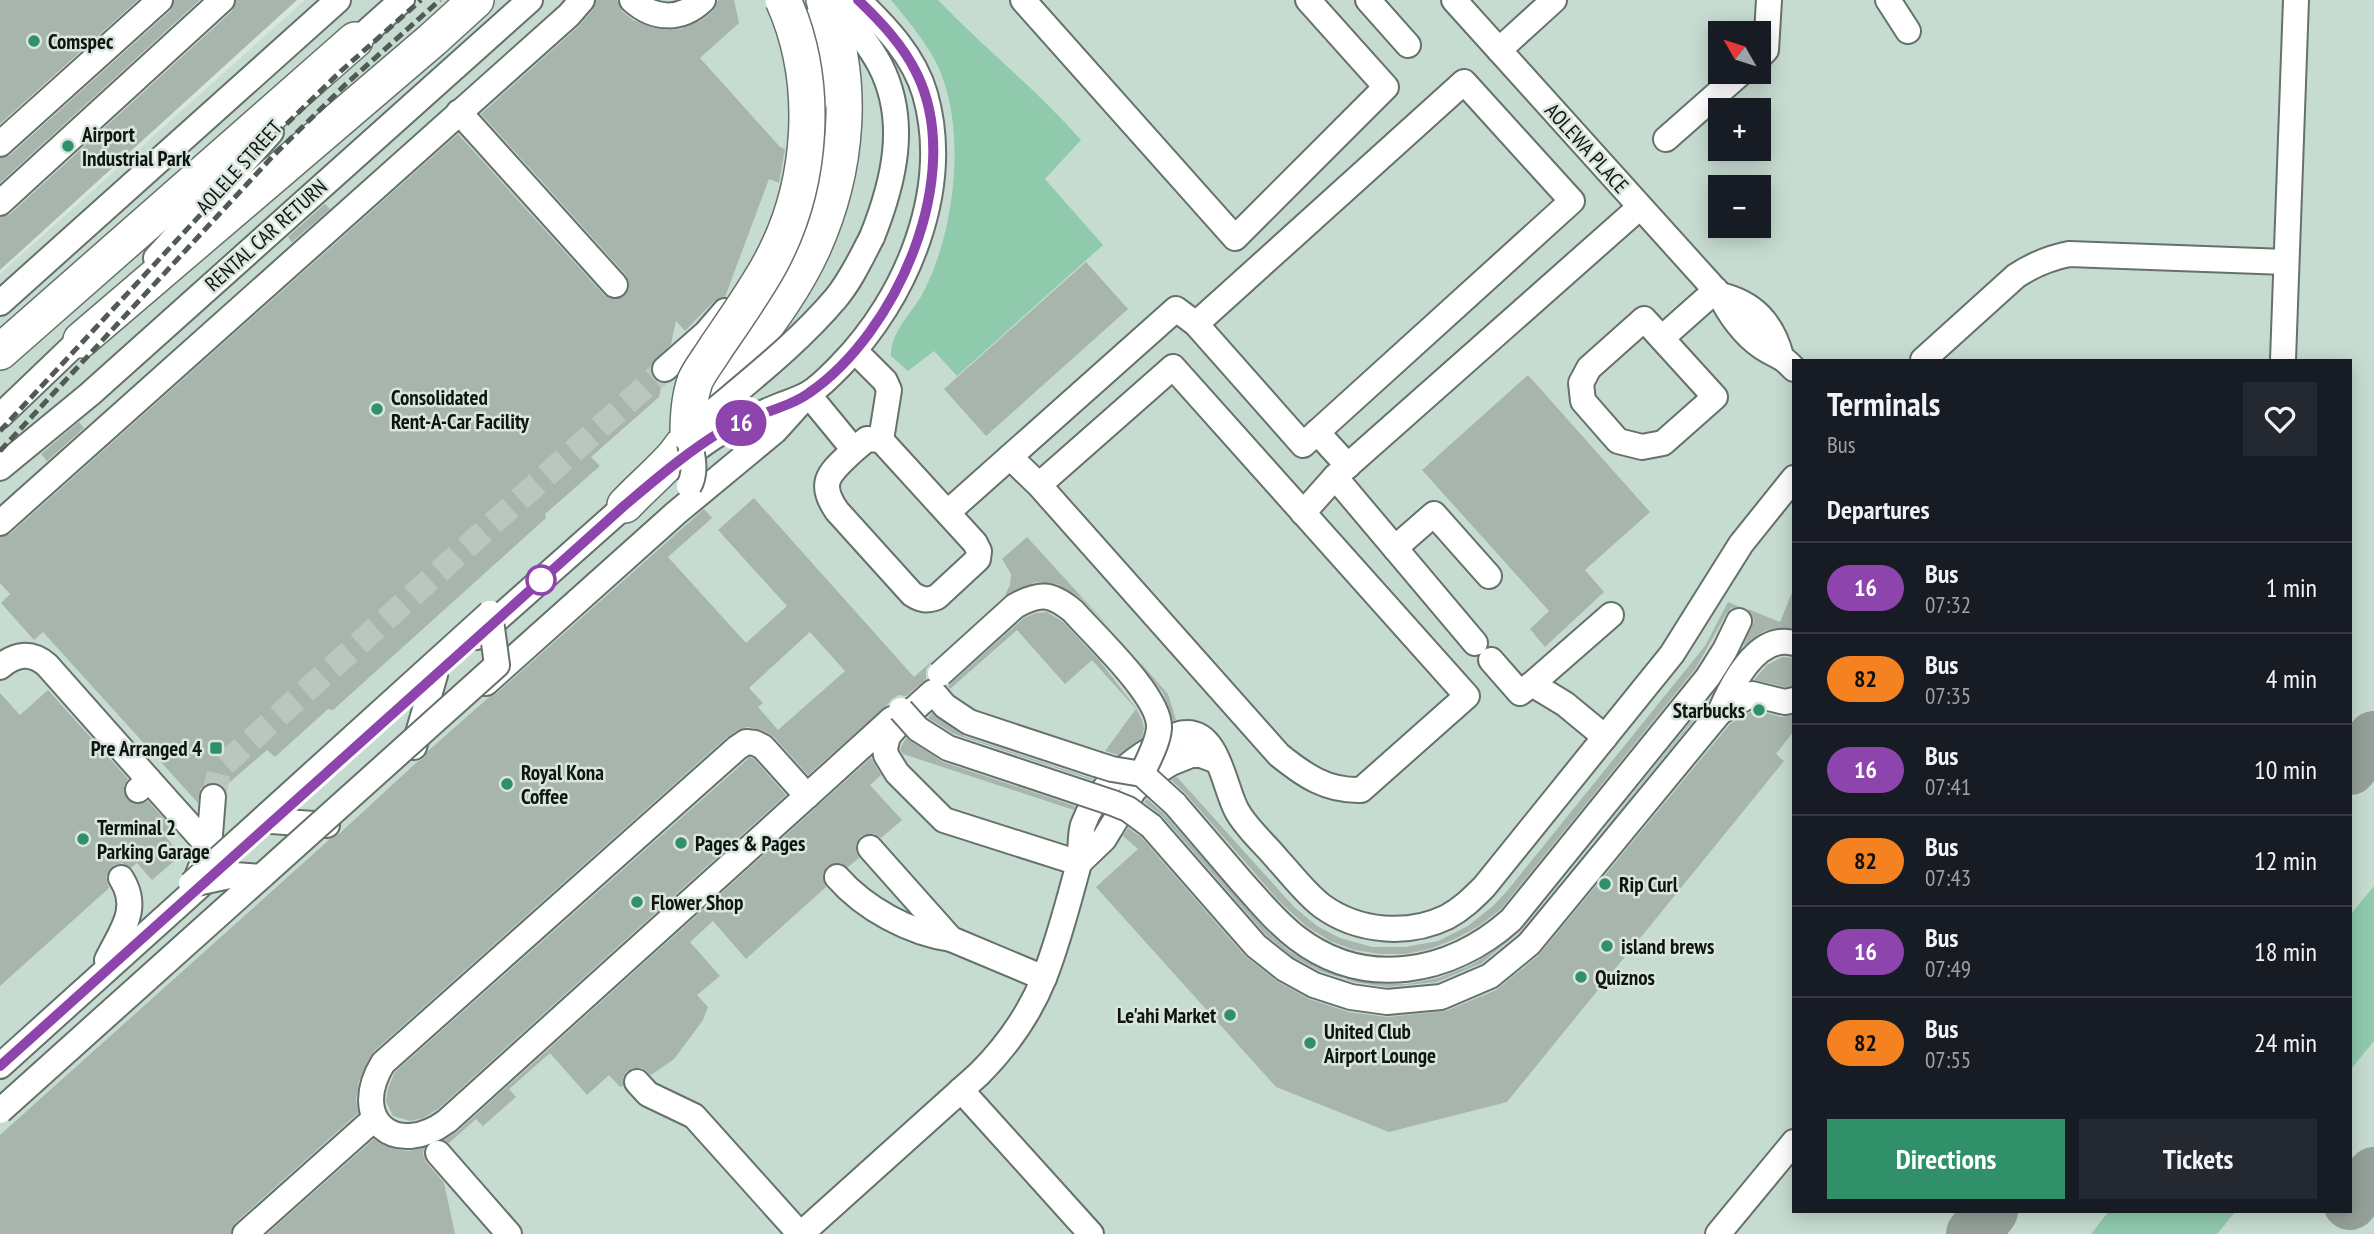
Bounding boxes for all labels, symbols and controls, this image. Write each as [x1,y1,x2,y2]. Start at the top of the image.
north arrow [1708,21,1771,84]
map controls [1708,21,1771,238]
place label: Comspec [48,28,114,55]
marker: Comspec [26,33,42,49]
street label: AOLEWA PLACE [1539,97,1635,199]
button: + [1708,98,1771,161]
street label: AOLELE STREET [190,114,289,219]
place label: Airport Industrial Park [81,121,191,172]
marker: Airport Industrial Park [60,138,76,154]
street label: RENTAL CAR RETURN [199,173,333,297]
button: − [1708,175,1771,238]
text: Terminals [1827,382,1940,425]
button: heart [2243,382,2317,456]
place label: Consolidated Rent-A-Car Facility [391,384,530,435]
line badge: 16 [710,400,772,446]
marker: Consolidated Rent-A-Car Facility [369,401,385,417]
text: 16 [730,407,752,438]
text: Bus [1827,430,1856,459]
text: Departures [1827,493,1930,526]
text: Bus [1925,557,1958,590]
unlabelled marker [526,565,556,595]
text: 1 min [2266,571,2317,604]
text: 16 [1854,572,1877,603]
text: 07:32 [1925,590,1971,619]
text: Bus [1925,648,1958,681]
text: 4 min [2266,662,2317,695]
text: 82 [1854,663,1877,694]
text: 07:35 [1925,681,1971,710]
place label: Starbucks [1673,697,1745,724]
marker: Starbucks [1751,702,1767,718]
place label: Pre Arranged 4 [91,735,202,762]
text: Bus [1925,739,1958,772]
marker: Pre Arranged 4 [208,740,224,756]
text: 10 min [2254,753,2317,786]
text: 16 [1854,754,1877,785]
place label: Royal Kona Coffee [521,759,604,810]
text: 07:41 [1925,772,1971,801]
marker: Royal Kona Coffee [499,776,515,792]
place label: Terminal 2 Parking Garage [97,814,210,865]
place label: Pages & Pages [695,830,805,857]
text: Bus [1925,830,1958,863]
marker: Terminal 2 Parking Garage [75,831,91,847]
marker: Pages & Pages [673,835,689,851]
text: 12 min [2254,844,2317,877]
text: 82 [1854,845,1877,876]
text: 07:43 [1925,863,1971,892]
place label: Rip Curl [1619,871,1679,898]
marker: Rip Curl [1597,876,1613,892]
place label: Flower Shop [651,889,743,916]
marker: Flower Shop [629,894,645,910]
text: Bus [1925,921,1958,954]
place label: island brews [1621,933,1714,960]
text: 18 min [2254,935,2317,968]
text: 16 [1854,936,1877,967]
marker: island brews [1599,938,1615,954]
text: 07:49 [1925,954,1971,983]
place label: Quiznos [1595,964,1655,991]
marker: Quiznos [1573,969,1589,985]
place label: Le'ahi Market [1117,1002,1216,1029]
marker: Le'ahi Market [1222,1007,1238,1023]
text: Bus [1925,1012,1958,1045]
place label: United Club Airport Lounge [1323,1018,1436,1069]
text: 24 min [2254,1026,2317,1059]
text: 82 [1854,1027,1877,1058]
marker: United Club Airport Lounge [1302,1035,1318,1051]
text: 07:55 [1925,1045,1971,1074]
button: Directions [1827,1119,2065,1199]
button: Tickets [2079,1119,2317,1199]

